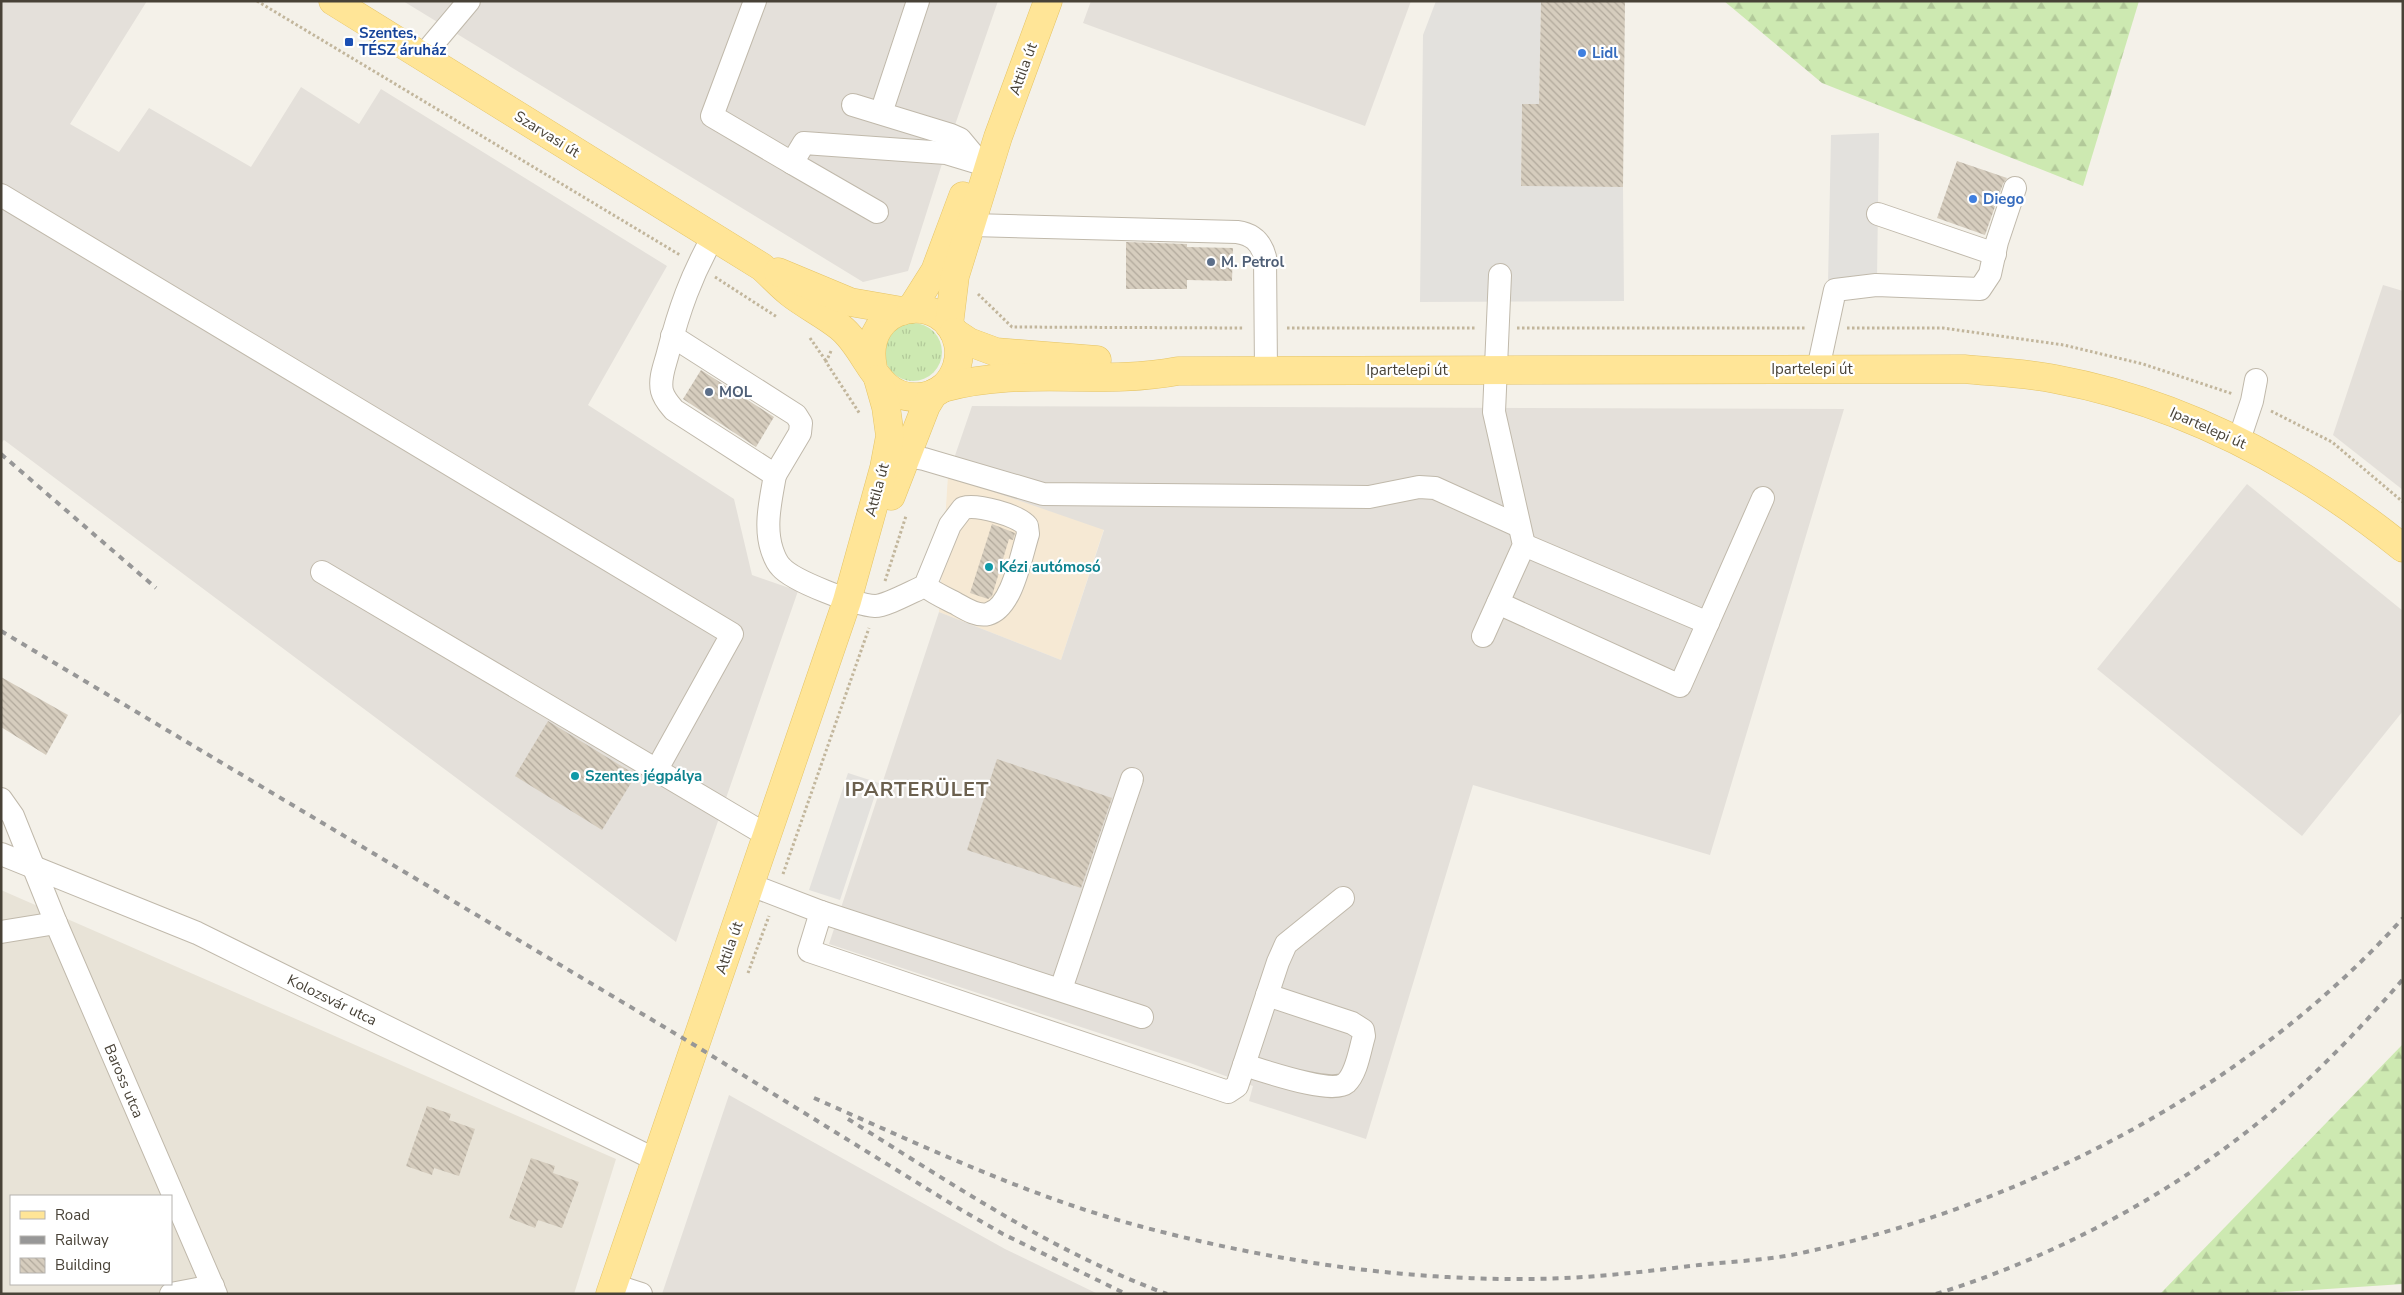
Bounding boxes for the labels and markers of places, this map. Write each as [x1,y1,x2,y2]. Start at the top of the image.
place label: Szentes, TÉSZ áruház [359,23,446,60]
marker: Szentes, TÉSZ áruház [343,36,355,48]
place label: Lidl [1592,43,1618,63]
marker: Lidl [1576,47,1588,59]
place label: Diego [1983,189,2024,209]
marker: Diego [1967,193,1979,205]
place label: M. Petrol [1221,252,1284,272]
marker: M. Petrol [1205,256,1217,268]
place label: MOL [719,382,753,402]
marker: MOL [703,386,715,398]
place label: Kézi autómosó [999,557,1101,577]
marker: Kézi autómosó [983,561,995,573]
place label: Szentes jégpálya [585,766,702,786]
marker: Szentes jégpálya [569,770,581,782]

